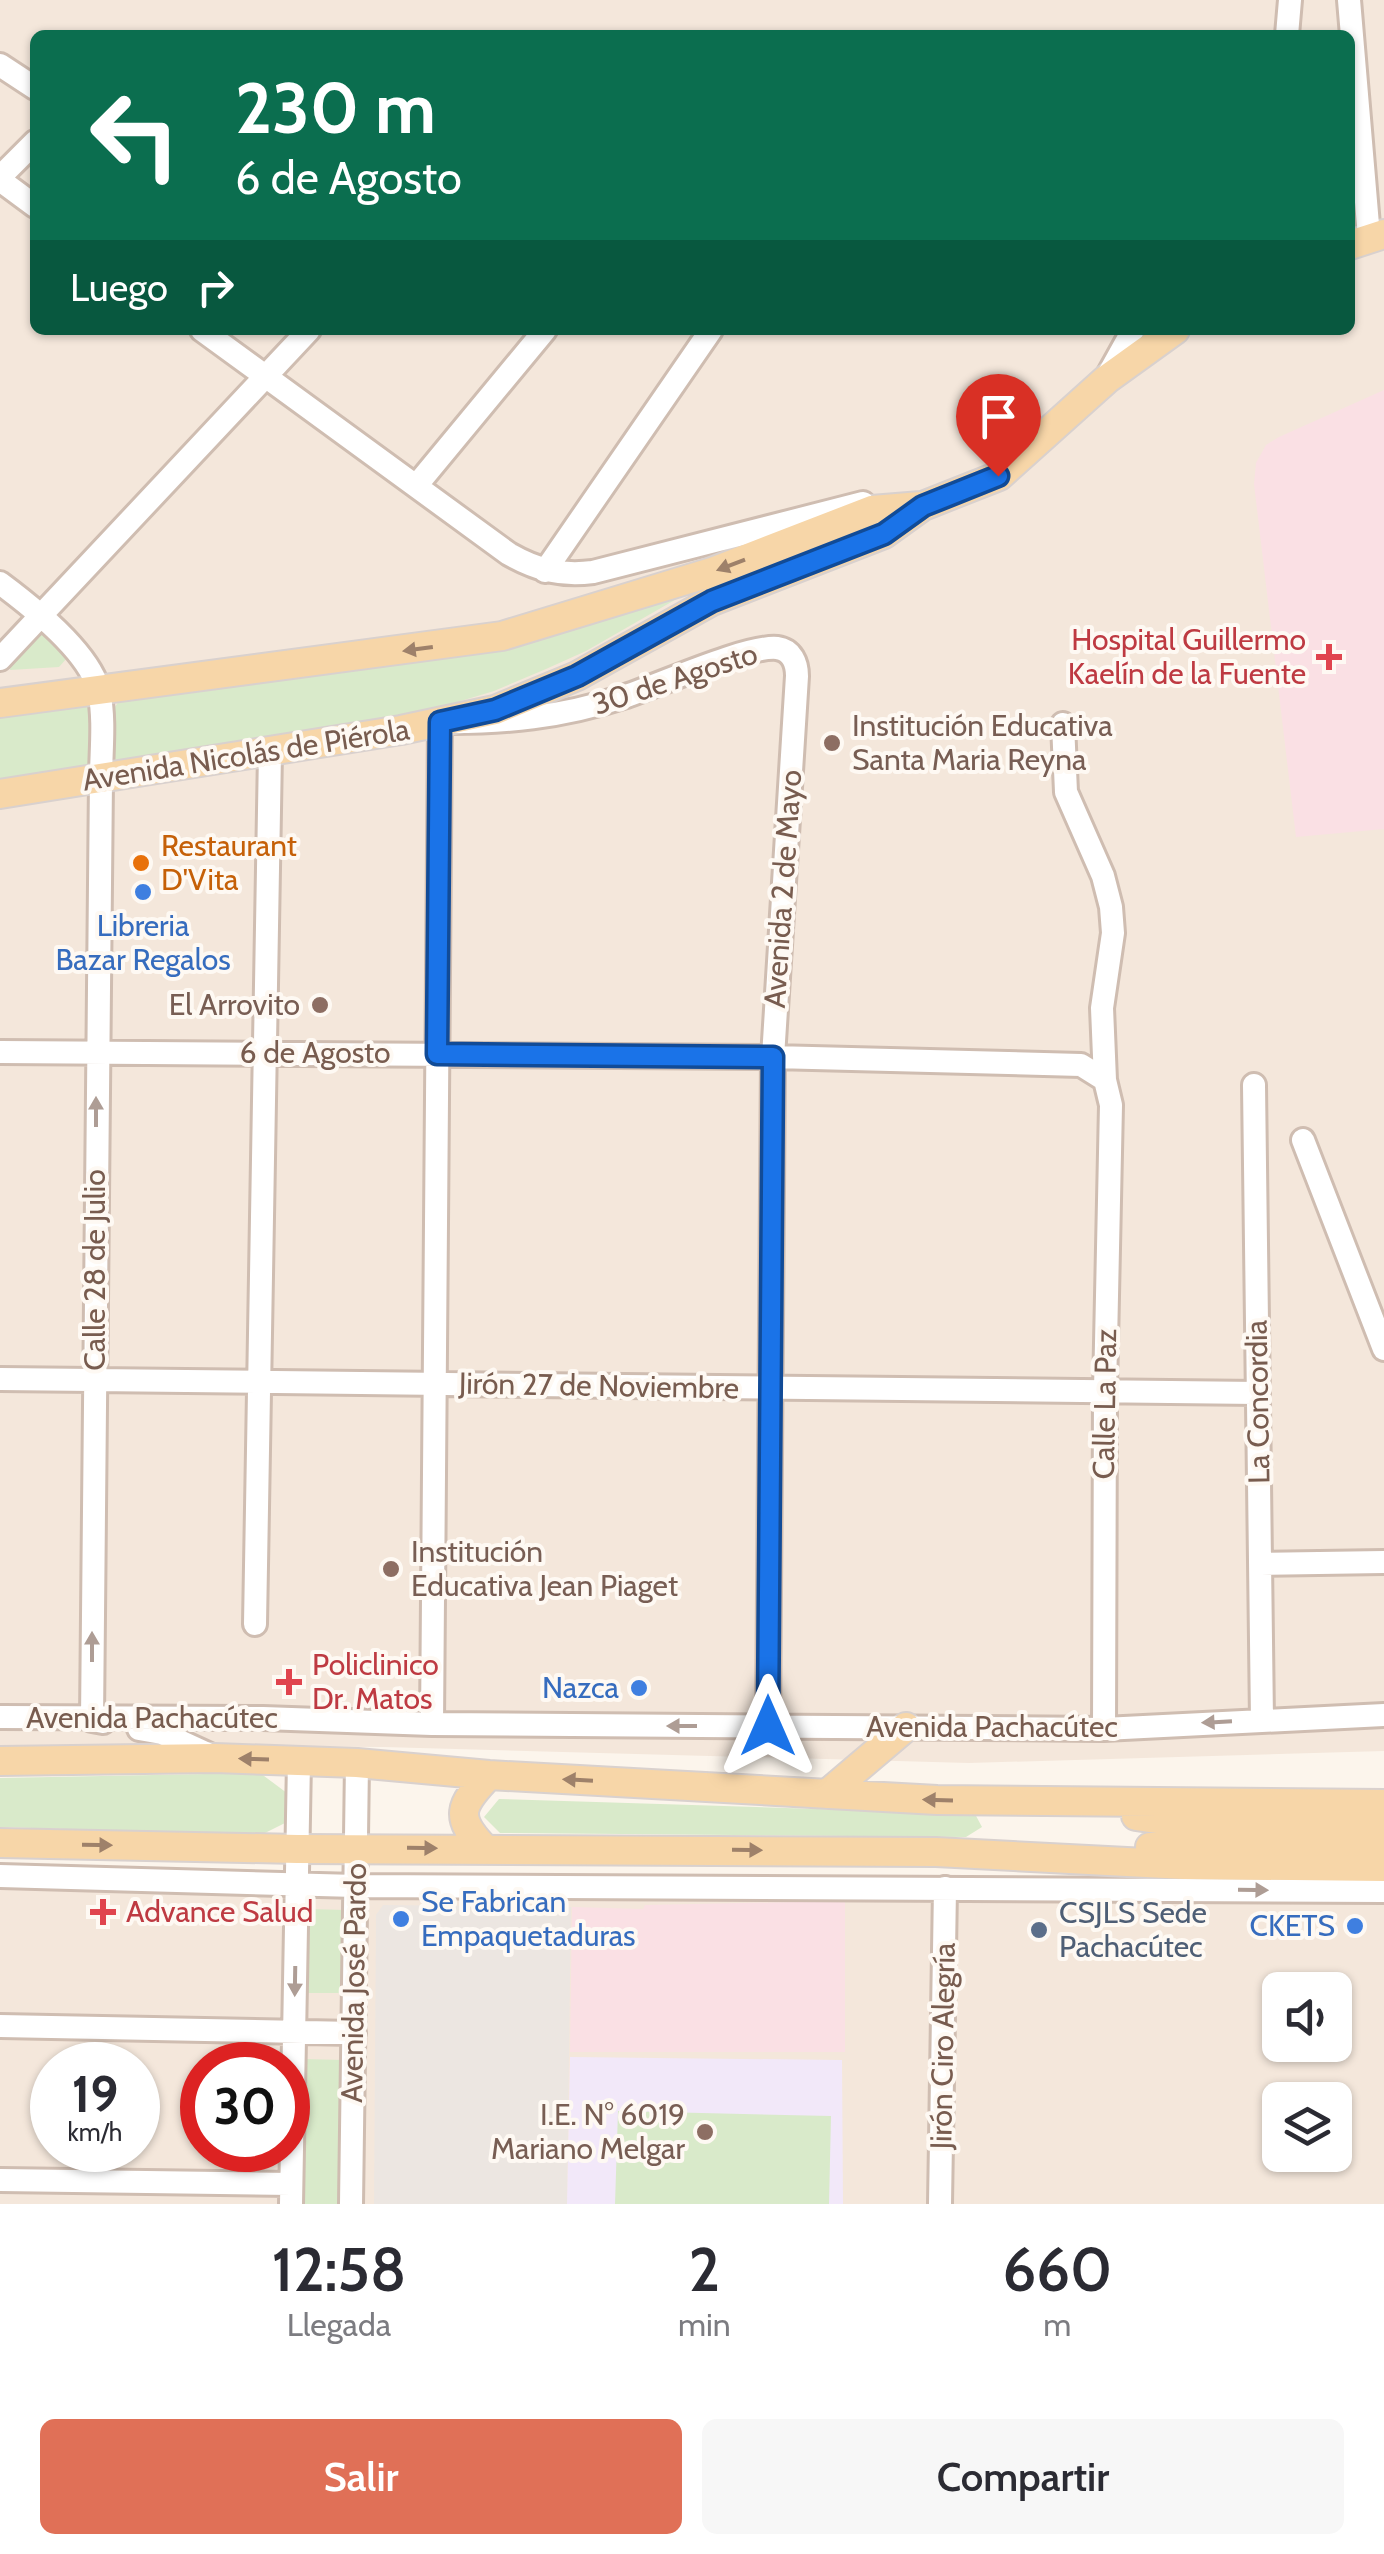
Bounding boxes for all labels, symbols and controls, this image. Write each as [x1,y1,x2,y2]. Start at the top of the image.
text: 230 m [235,65,436,151]
icon: left [70,70,200,200]
text: 6 de Agosto [235,151,462,205]
icon: right [188,260,243,315]
text: Luego [70,264,168,311]
pin [956,374,1041,477]
icon: arrive [971,389,1026,444]
one-way arrow [715,557,745,573]
place label: Hospital Guillermo Kaelín de la Fuente [1068,621,1306,692]
street label: 30 de Agosto [588,634,762,723]
one-way arrow [401,641,433,657]
marker: Hospital Guillermo Kaelín de la Fuente [1316,644,1342,670]
place label: Institución Educativa Santa Maria Reyna [852,707,1113,778]
street label: Avenida Nicolás de Piérola [80,710,413,799]
marker: Institución Educativa Santa Maria Reyna [821,732,843,754]
street label: Avenida 2 de Mayo [756,769,809,1009]
place label: Restaurant D'Vita [161,827,297,898]
marker: Restaurant D'Vita [130,852,152,874]
marker: Libreria Bazar Regalos [132,881,154,903]
place label: Libreria Bazar Regalos [55,907,231,978]
place label: El Arrovito [169,986,300,1023]
marker: El Arrovito [309,994,331,1016]
street label: 6 de Agosto [239,1034,391,1071]
one-way arrow [88,1095,104,1127]
street label: Calle 28 de Julio [76,1169,113,1371]
street label: La Concordia [1238,1319,1277,1484]
street label: Calle La Paz [1085,1328,1124,1480]
street label: Jirón 27 de Noviembre [458,1365,739,1406]
place label: Institución Educativa Jean Piaget [411,1533,678,1604]
marker: Institución Educativa Jean Piaget [380,1558,402,1580]
one-way arrow [84,1630,100,1662]
place label: Policlinico Dr. Matos [312,1646,439,1717]
marker: Policlinico Dr. Matos [276,1669,302,1695]
place label: Nazca [542,1669,620,1706]
position arrow [716,1674,820,1778]
marker: Nazca [628,1677,650,1699]
street label: Avenida Pachacútec [26,1699,278,1736]
street label: Avenida Pachacútec [866,1708,1118,1745]
one-way arrow [1200,1714,1232,1730]
one-way arrow [665,1718,697,1734]
one-way arrow [238,1751,270,1767]
one-way arrow [562,1772,594,1788]
one-way arrow [921,1791,953,1807]
one-way arrow [82,1838,114,1854]
one-way arrow [407,1841,439,1857]
one-way arrow [732,1842,764,1858]
street label: Avenida José Pardo [333,1863,374,2103]
one-way arrow [1237,1882,1269,1898]
place label: Se Fabrican Empaquetaduras [421,1883,636,1954]
place label: Advance Salud [126,1893,313,1930]
place label: CSJLS Sede Pachacútec [1059,1894,1207,1965]
marker: Advance Salud [90,1899,116,1925]
place label: CKETS [1249,1907,1335,1944]
marker: Se Fabrican Empaquetaduras [390,1908,412,1930]
marker: CKETS [1344,1915,1366,1937]
marker: CSJLS Sede Pachacútec [1028,1919,1050,1941]
street label: Jirón Ciro Alegría [922,1942,963,2151]
one-way arrow [287,1966,303,1998]
map controls [1262,1972,1352,2172]
button: sound [1262,1972,1352,2062]
speed limit sign: 30 [180,2042,310,2172]
text: 19 [72,2064,118,2125]
button: layers [1262,2082,1352,2172]
place label: I.E. N° 6019 Mariano Melgar [491,2096,686,2167]
text: km/h [68,2117,122,2147]
marker: I.E. N° 6019 Mariano Melgar [694,2121,716,2143]
text: 12:58 [272,2233,406,2306]
text: 2 [688,2233,720,2306]
text: 660 [1002,2233,1112,2306]
text: Llegada [287,2305,391,2344]
text: min [678,2305,731,2344]
text: m [1043,2305,1071,2344]
button: Salir [40,2419,682,2534]
button: Compartir [702,2419,1344,2534]

